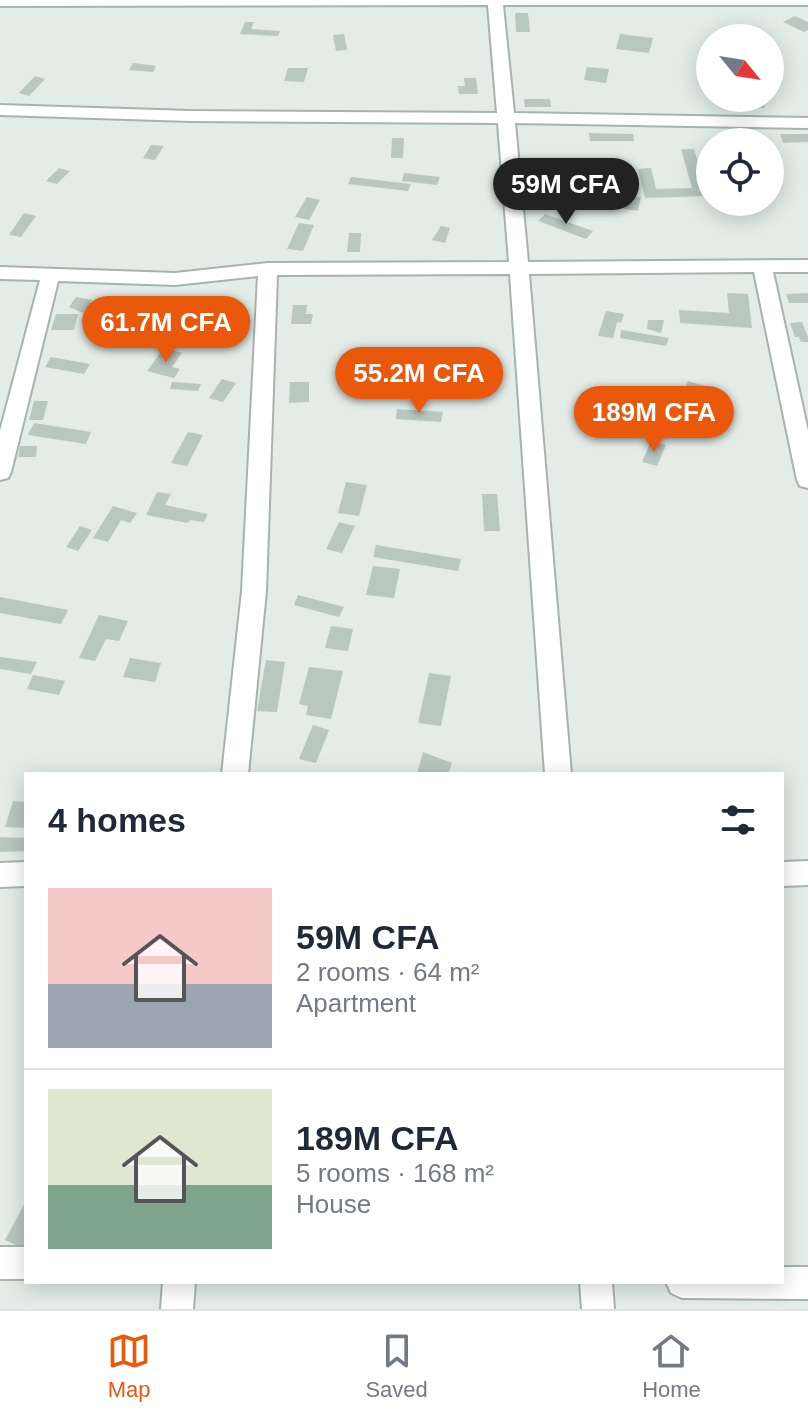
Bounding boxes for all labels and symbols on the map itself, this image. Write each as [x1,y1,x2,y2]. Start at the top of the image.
north arrow [696,24,784,112]
pin: 59M CFA [492,158,640,226]
pin: 61.7M CFA [74,296,258,364]
pin: 55.2M CFA [327,347,511,415]
pin: 189M CFA [571,386,737,454]

